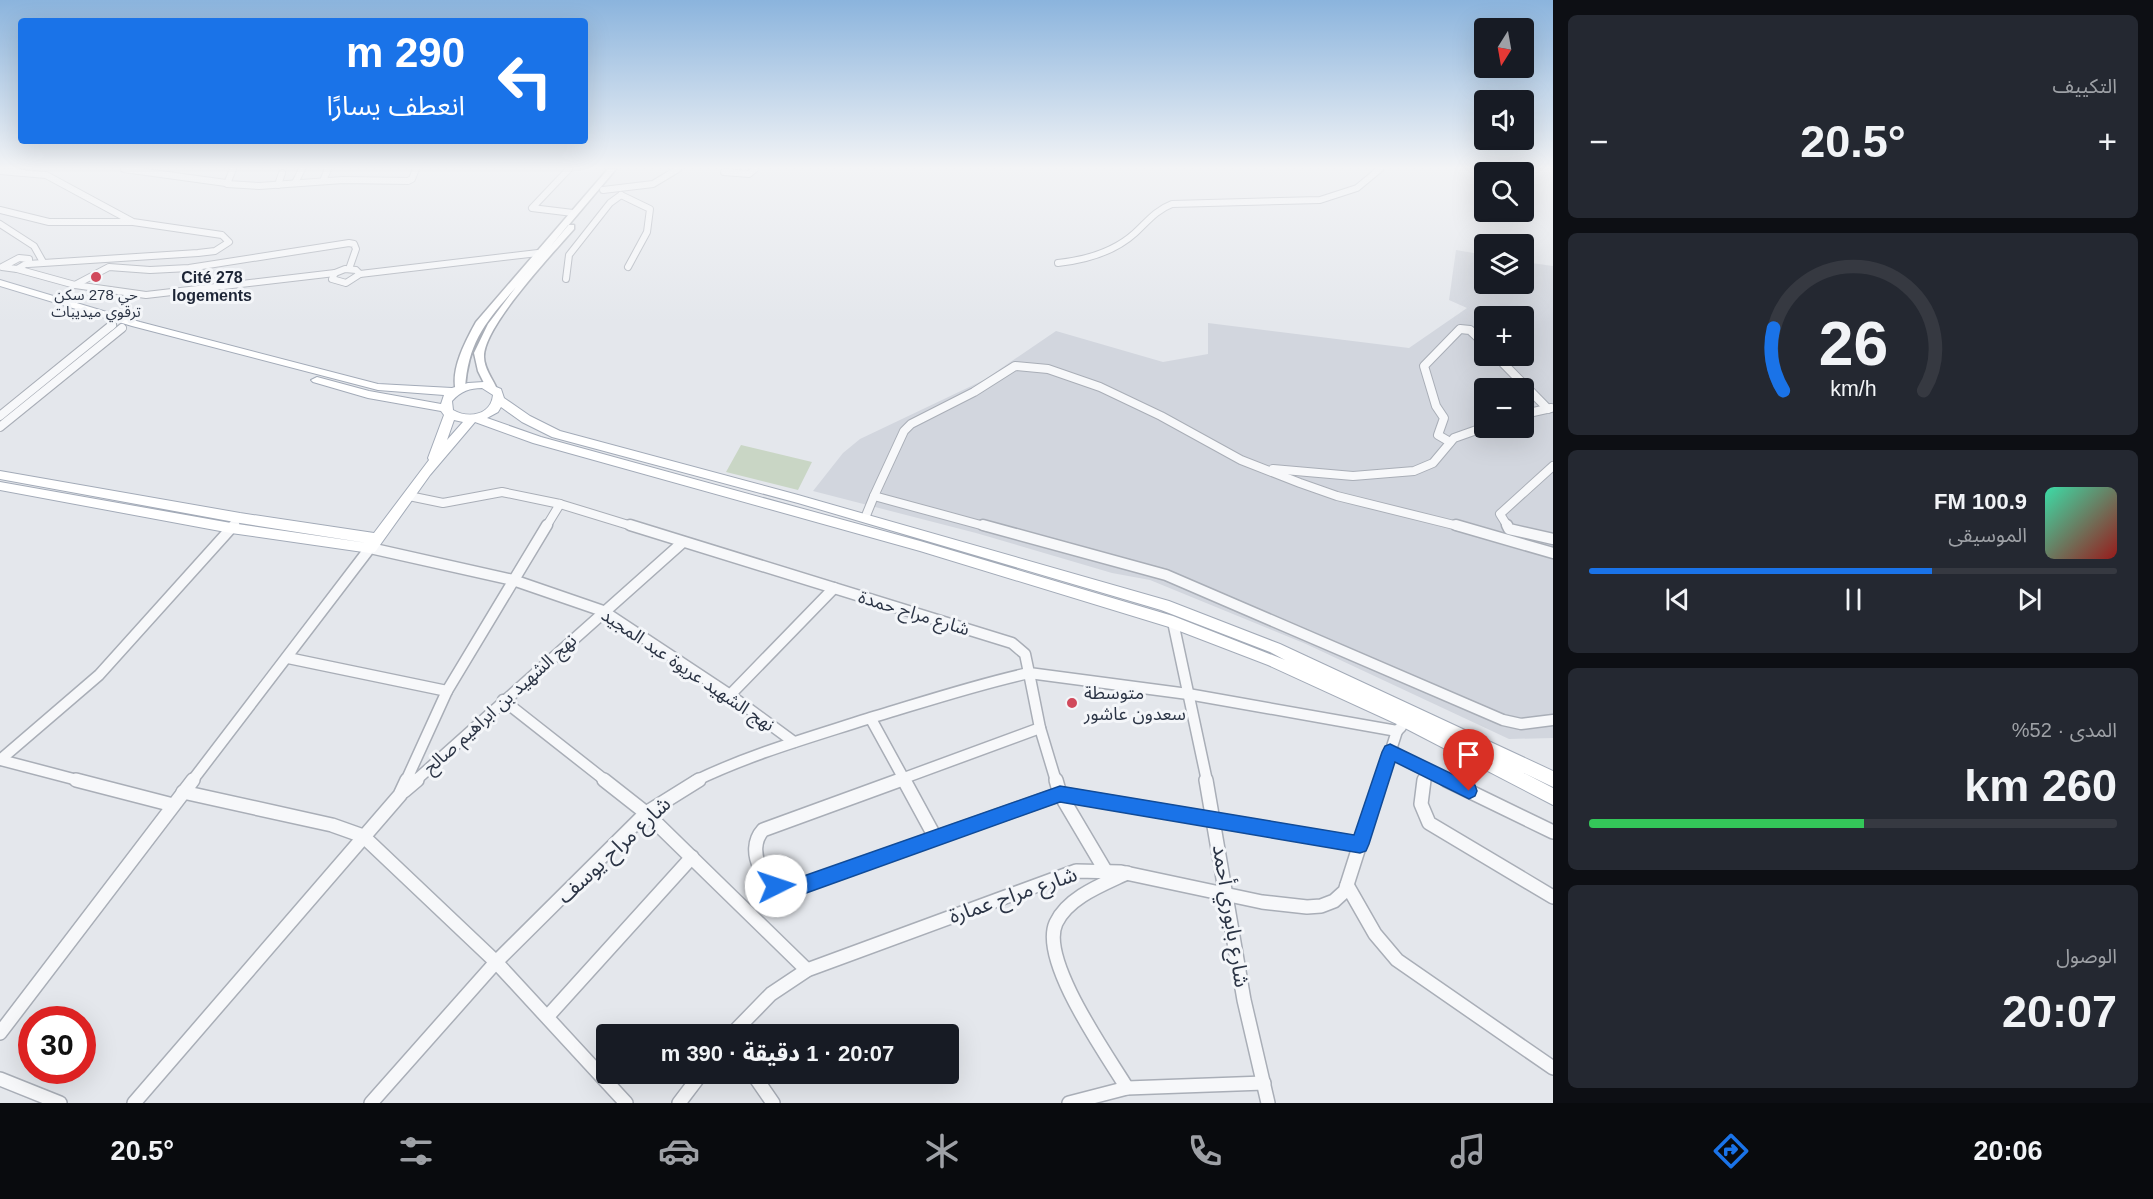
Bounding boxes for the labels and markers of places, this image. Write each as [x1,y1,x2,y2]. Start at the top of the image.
marker: حي 278 سكن ترقوي ميديبات [89,270,103,284]
place label: حي 278 سكن ترقوي ميديبات [51,286,141,323]
place label: متوسطة سعدون عاشور [1083,683,1186,725]
marker: متوسطة سعدون عاشور [1065,696,1079,710]
pin [1443,729,1494,791]

